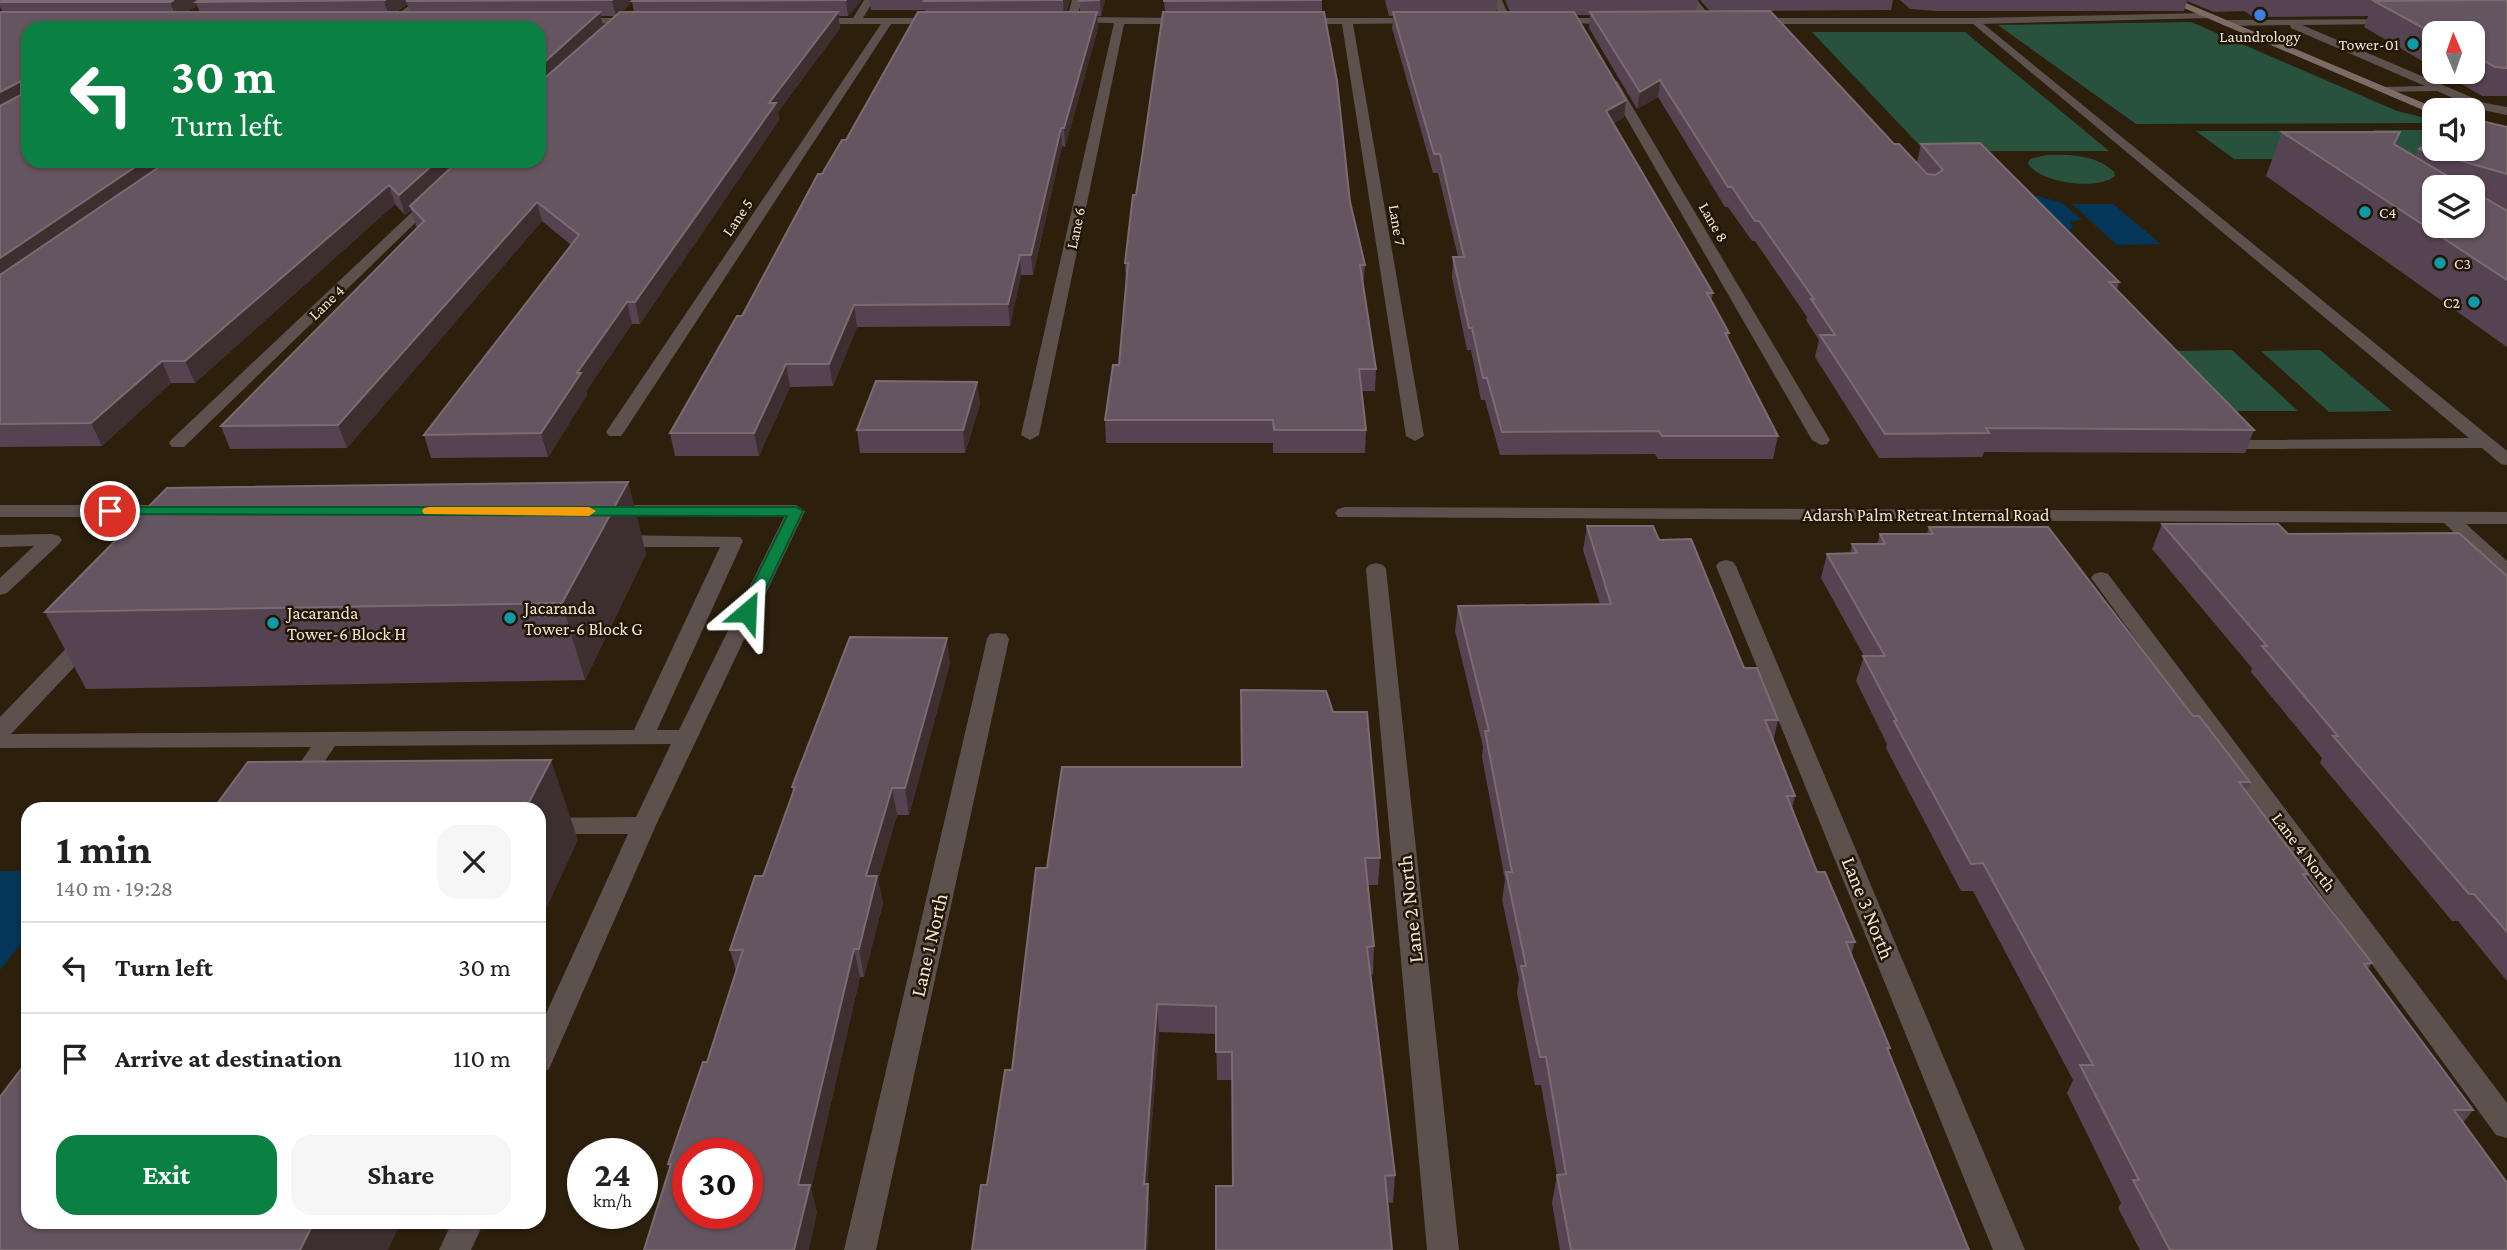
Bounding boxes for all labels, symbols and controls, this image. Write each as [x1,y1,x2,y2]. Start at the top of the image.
marker: Laundrology [2252,7,2268,23]
north arrow [2422,21,2485,84]
map controls [2422,21,2485,238]
place label: Laundrology [2219,28,2301,46]
place label: Tower-01 [2338,36,2399,53]
marker: Tower-01 [2405,36,2421,52]
icon: left [56,49,147,140]
text: 30 m [171,49,276,104]
button: sound [2422,98,2485,161]
text: Turn left [171,107,282,143]
button: layers [2422,175,2485,238]
street label: Lane 5 [719,195,756,239]
street label: Lane 8 [1696,200,1732,245]
street label: Lane 7 [1386,203,1409,247]
marker: C4 [2357,204,2373,220]
place label: C4 [2379,204,2397,221]
street label: Lane 6 [1063,206,1088,250]
marker: C3 [2432,255,2448,271]
place label: C3 [2454,255,2471,272]
street label: Lane 4 [305,282,347,323]
place label: C2 [2443,294,2460,311]
marker: C2 [2466,294,2482,310]
pin [80,481,140,541]
icon: arrive [91,492,129,530]
street label: Adarsh Palm Retreat Internal Road [1802,505,2050,525]
position arrow [710,575,784,649]
place label: Jacaranda Tower-6 Block G [522,598,643,639]
place label: Jacaranda Tower-6 Block H [285,603,406,644]
marker: Jacaranda Tower-6 Block G [502,610,518,626]
marker: Jacaranda Tower-6 Block H [265,615,281,631]
street label: Lane 4 North [2268,809,2340,896]
text: 1 min [56,825,152,872]
button: close [437,825,511,899]
street label: Lane 3 North [1837,853,1899,963]
street label: Lane 2 North [1392,854,1428,964]
text: 140 m · 19:28 [56,875,173,901]
street label: Lane 1 North [905,891,953,999]
icon: left [56,949,94,987]
text: Turn left [115,953,213,982]
text: 30 m [458,953,511,982]
icon: arrive [56,1040,94,1078]
text: Arrive at destination [115,1044,342,1073]
text: 110 m [453,1044,511,1073]
button: Exit [56,1135,277,1215]
button: Share [291,1135,511,1215]
speed limit sign: 30 [672,1138,763,1229]
text: 24 [594,1155,631,1194]
text: km/h [593,1191,632,1211]

